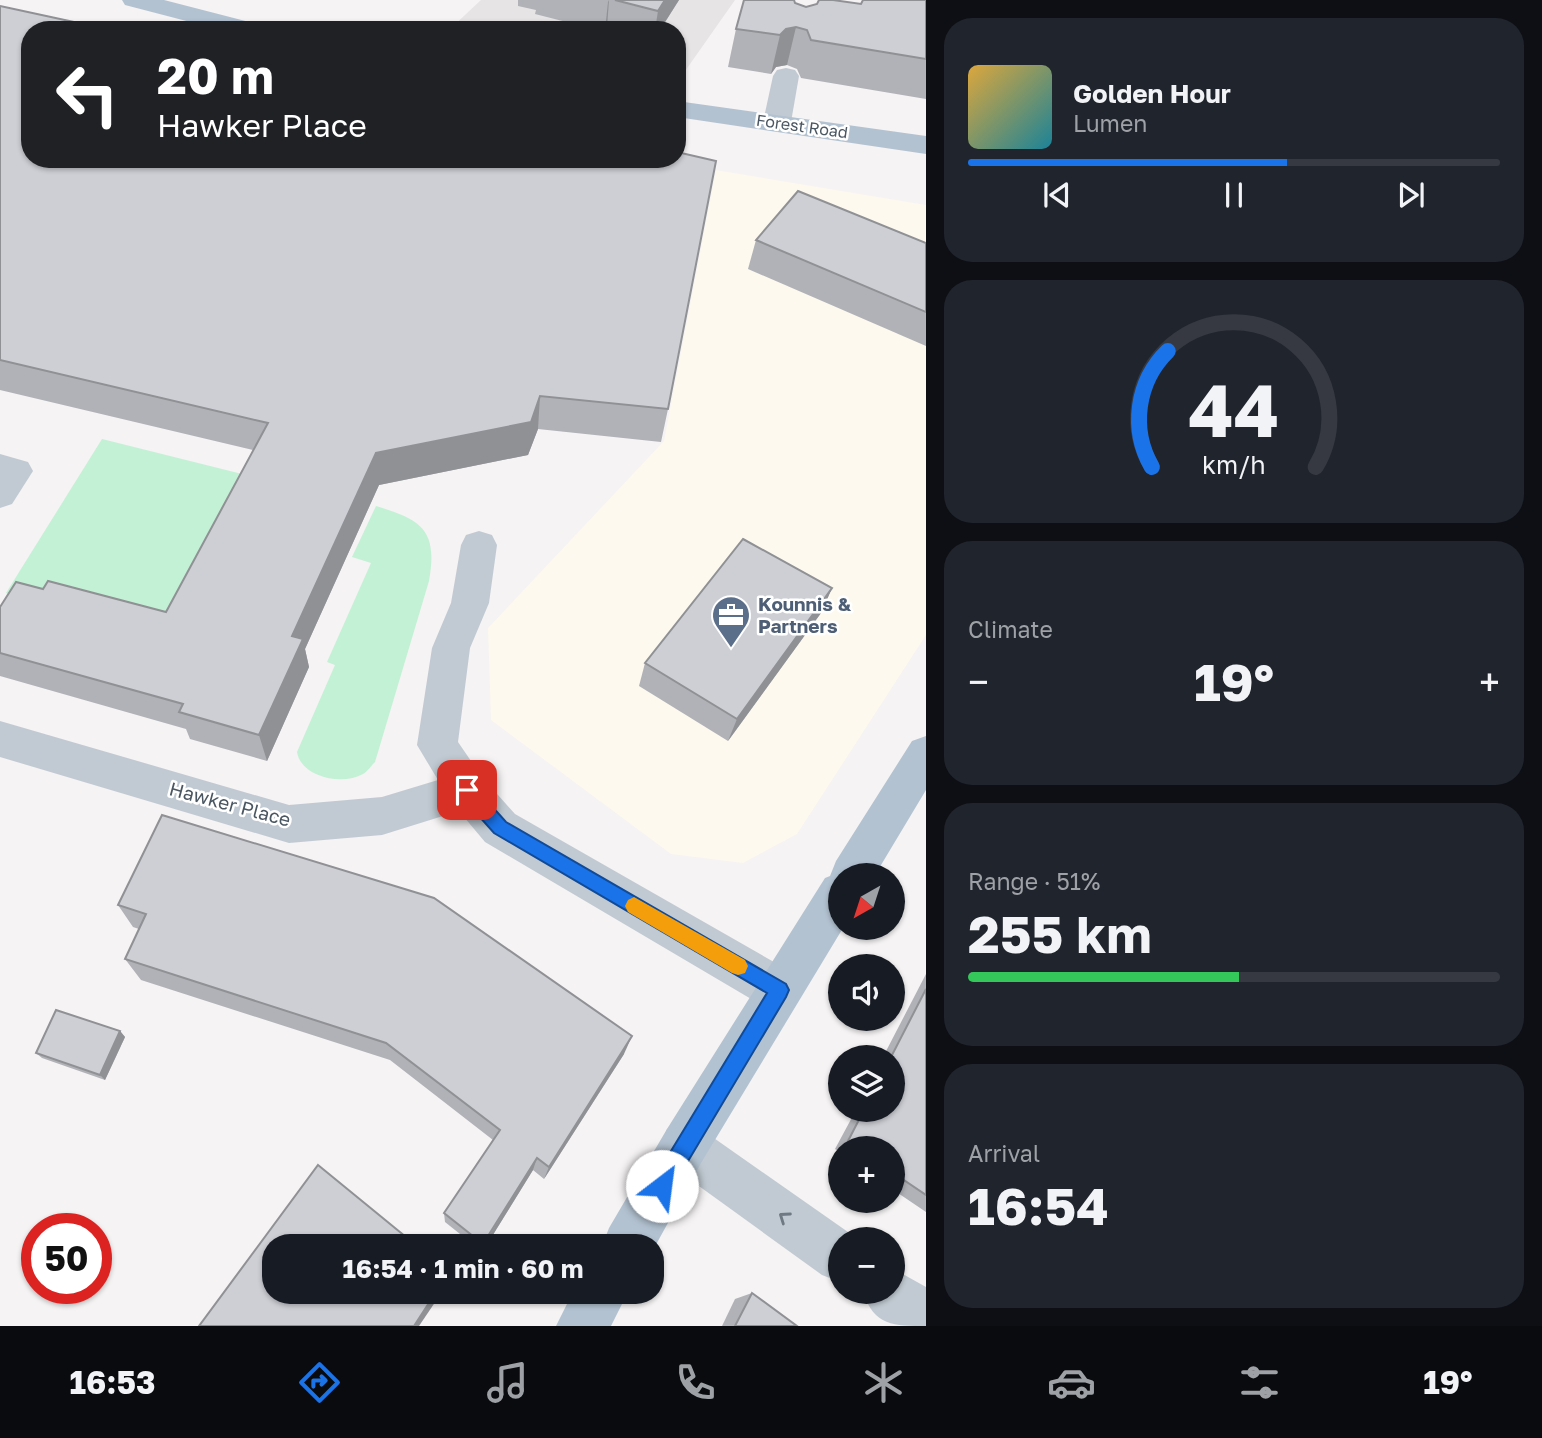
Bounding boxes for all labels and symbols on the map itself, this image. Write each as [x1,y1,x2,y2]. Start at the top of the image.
street label: Forest Road [755,110,849,142]
place label: Kounnis & Partners [758,592,852,637]
office icon: Kounnis & Partners [710,594,752,649]
pin [437,760,497,820]
street label: Hawker Place [167,776,293,831]
north arrow [828,863,905,940]
position arrow [625,1149,699,1223]
speed limit sign: 50 [21,1213,112,1304]
one-way arrow [779,1213,792,1226]

